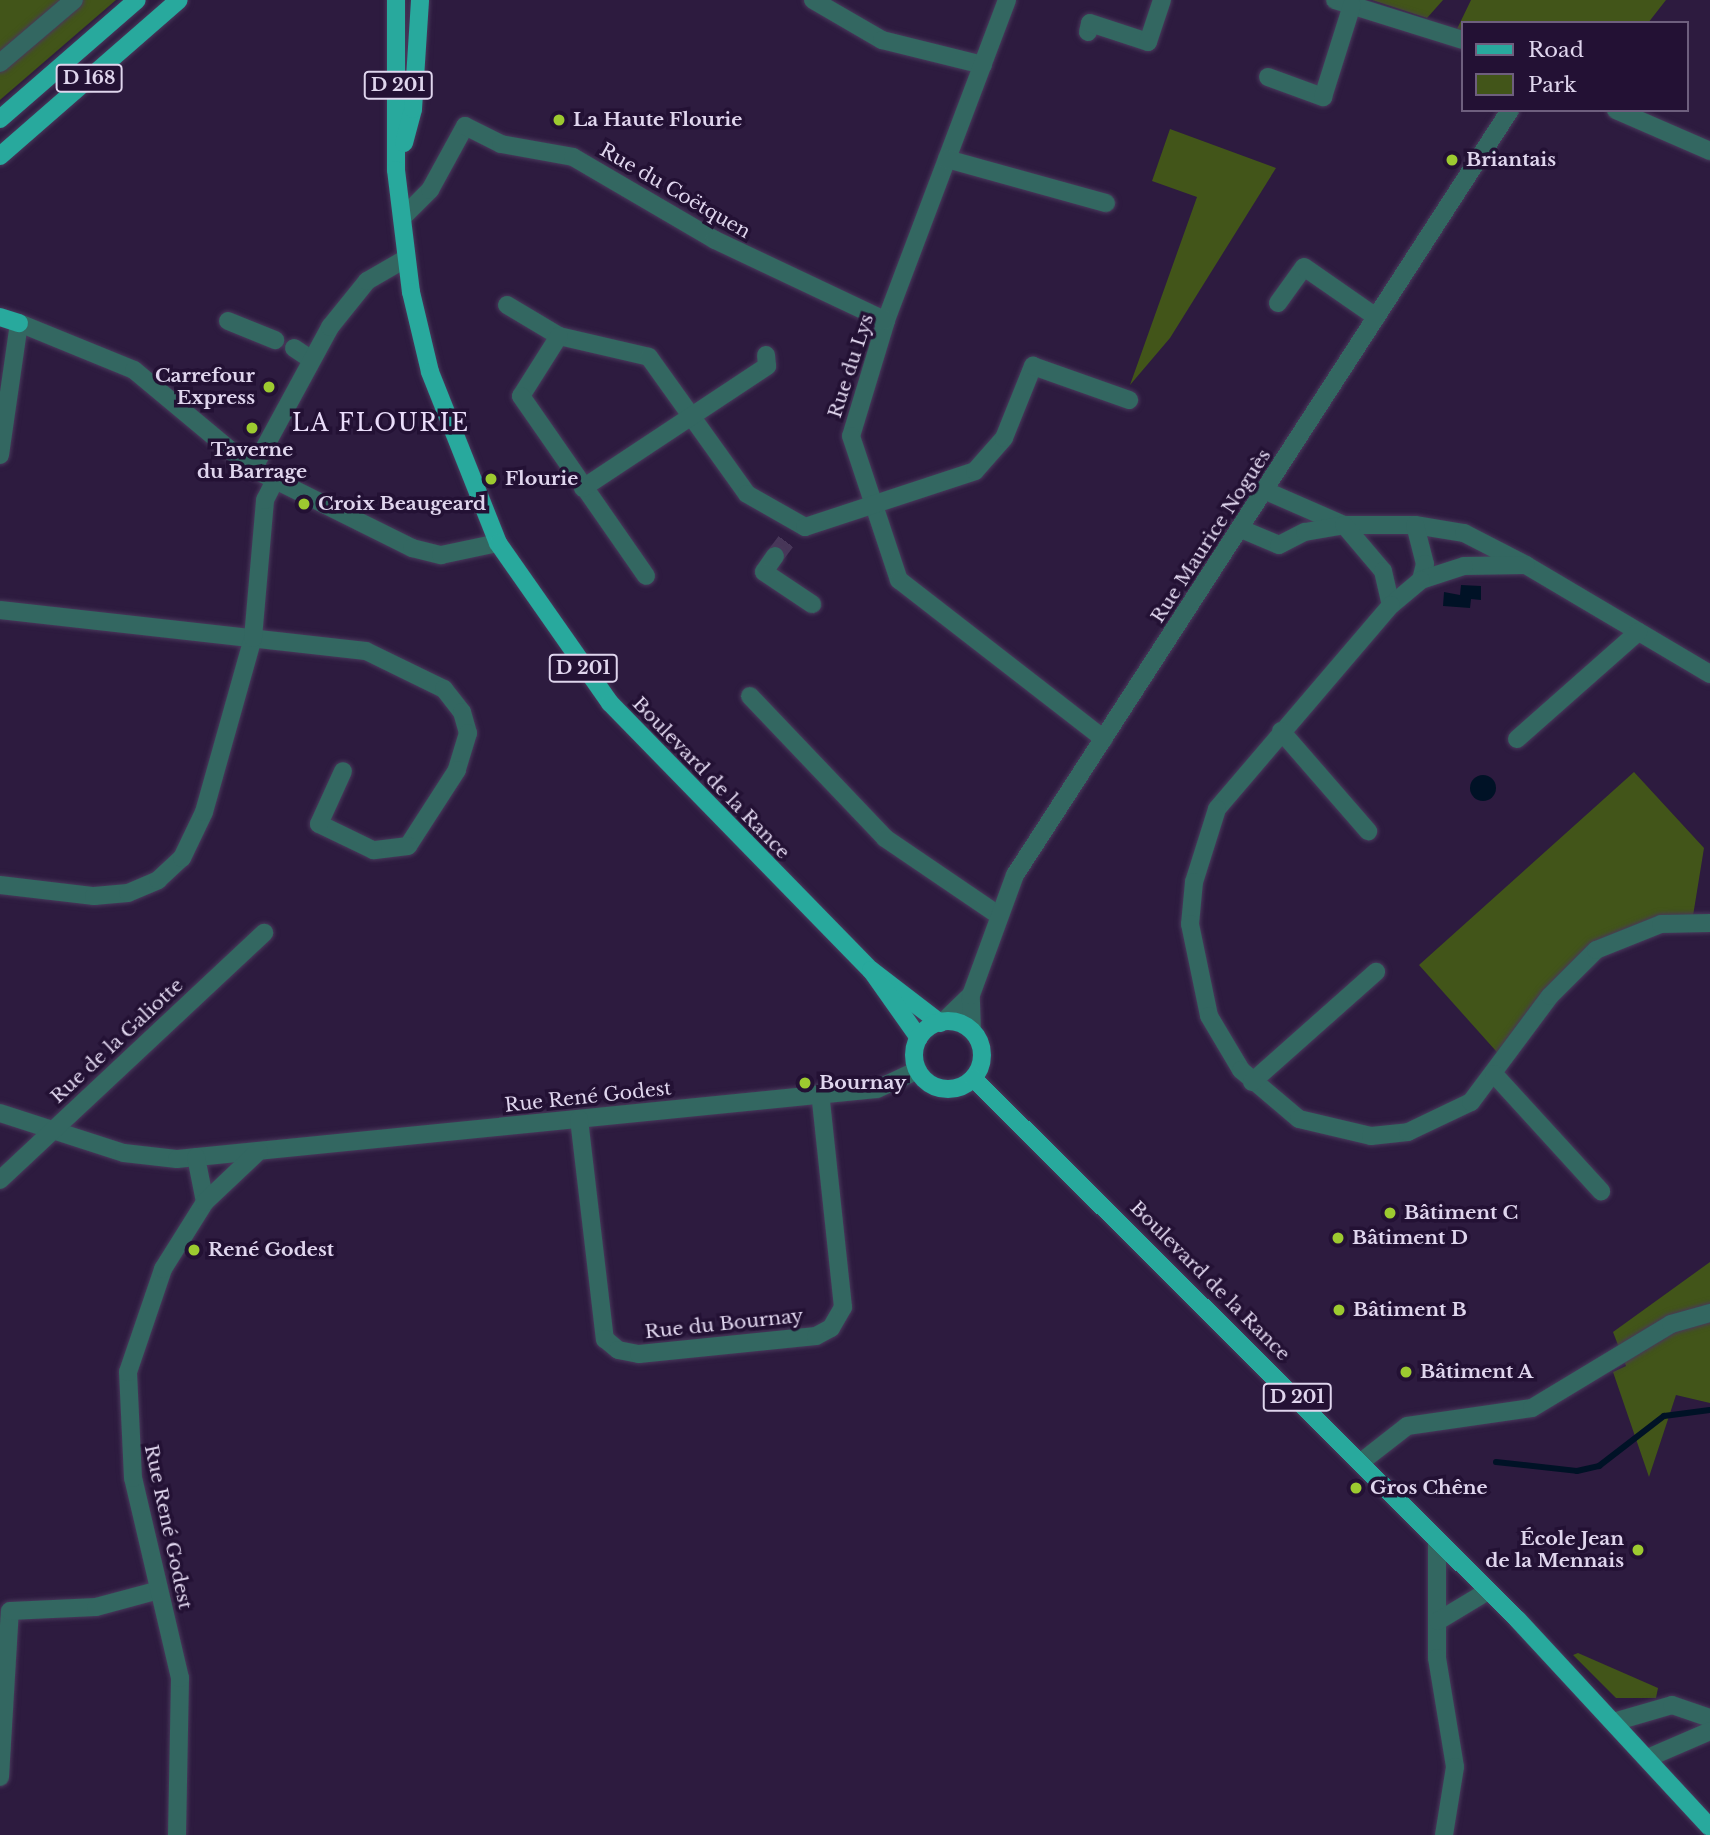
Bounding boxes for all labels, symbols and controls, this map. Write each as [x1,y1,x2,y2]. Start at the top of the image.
legend [1462,21,1689,112]
text: Road [1528,37,1584,63]
road number: D 168 [54,64,124,92]
road number: D 201 [363,70,433,100]
text: Park [1528,72,1577,98]
place label: La Haute Flourie [573,109,742,131]
marker: La Haute Flourie [551,112,567,128]
street label: Rue du Coëtquen [596,139,754,243]
place label: Briantais [1466,149,1556,171]
marker: Briantais [1444,152,1460,168]
street label: Rue du Lys [823,311,879,421]
place label: Carrefour Express [155,365,255,409]
marker: Carrefour Express [261,379,277,395]
district label: LA FLOURIE [293,409,469,437]
marker: Taverne du Barrage [244,420,260,436]
place label: Taverne du Barrage [197,439,307,483]
street label: Rue Maurice Noguès [1146,445,1276,627]
place label: Flourie [505,468,578,490]
marker: Flourie [483,471,499,487]
place label: Croix Beaugeard [318,493,486,515]
marker: Croix Beaugeard [296,496,312,512]
road number: D 201 [548,654,618,682]
street label: Boulevard de la Rance [628,692,794,864]
street label: Rue de la Galiotte [46,974,188,1108]
place label: Bournay [819,1072,906,1094]
marker: Bournay [797,1075,813,1091]
street label: Rue René Godest [503,1077,673,1117]
street label: Boulevard de la Rance [1125,1196,1295,1366]
place label: Bâtiment C [1404,1202,1518,1224]
marker: Bâtiment C [1382,1205,1398,1221]
place label: Bâtiment D [1352,1227,1468,1249]
marker: Bâtiment D [1330,1230,1346,1246]
place label: René Godest [208,1239,334,1261]
marker: René Godest [186,1242,202,1258]
place label: Bâtiment B [1353,1299,1467,1321]
marker: Bâtiment B [1331,1302,1347,1318]
street label: Rue du Bournay [644,1304,804,1344]
place label: Bâtiment A [1420,1361,1534,1383]
marker: Bâtiment A [1398,1364,1414,1380]
road number: D 201 [1262,1382,1332,1412]
street label: Rue René Godest [139,1443,197,1611]
place label: Gros Chêne [1370,1477,1488,1499]
marker: Gros Chêne [1348,1480,1364,1496]
place label: École Jean de la Mennais [1485,1528,1624,1572]
marker: École Jean de la Mennais [1630,1542,1646,1558]

